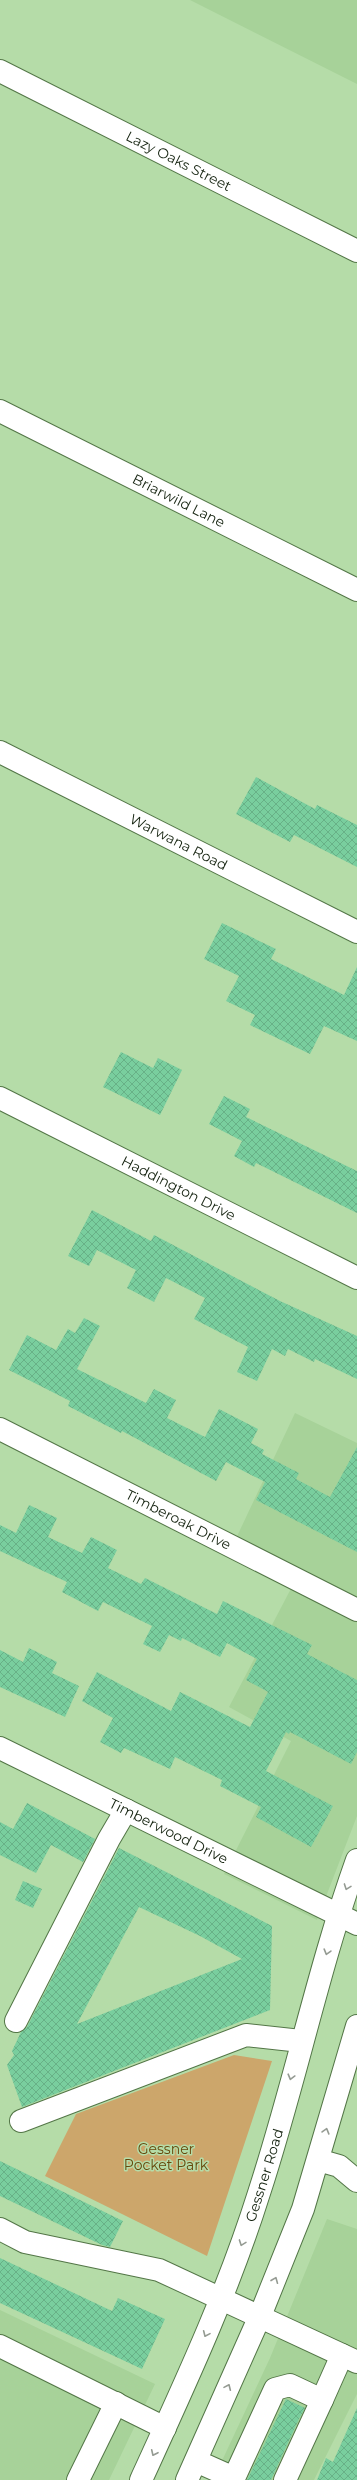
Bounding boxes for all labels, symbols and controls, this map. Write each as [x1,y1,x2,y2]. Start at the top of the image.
street label: Lazy Oaks Street [123,127,235,195]
street label: Briarwild Lane [129,470,228,531]
street label: Warwana Road [127,810,231,874]
street label: Haddington Drive [118,1152,239,1224]
street label: Timberoak Drive [123,1485,234,1554]
street label: Timberwood Drive [106,1794,231,1868]
one-way arrow [344,1884,352,1891]
one-way arrow [323,1948,332,1955]
one-way arrow [288,2074,296,2080]
street label: Gessner Road [241,2127,287,2224]
one-way arrow [321,2128,330,2135]
park label: Gessner Pocket Park [124,2140,209,2174]
one-way arrow [238,2239,246,2246]
one-way arrow [270,2276,278,2283]
one-way arrow [203,2330,211,2337]
one-way arrow [223,2384,231,2392]
one-way arrow [150,2449,158,2456]

